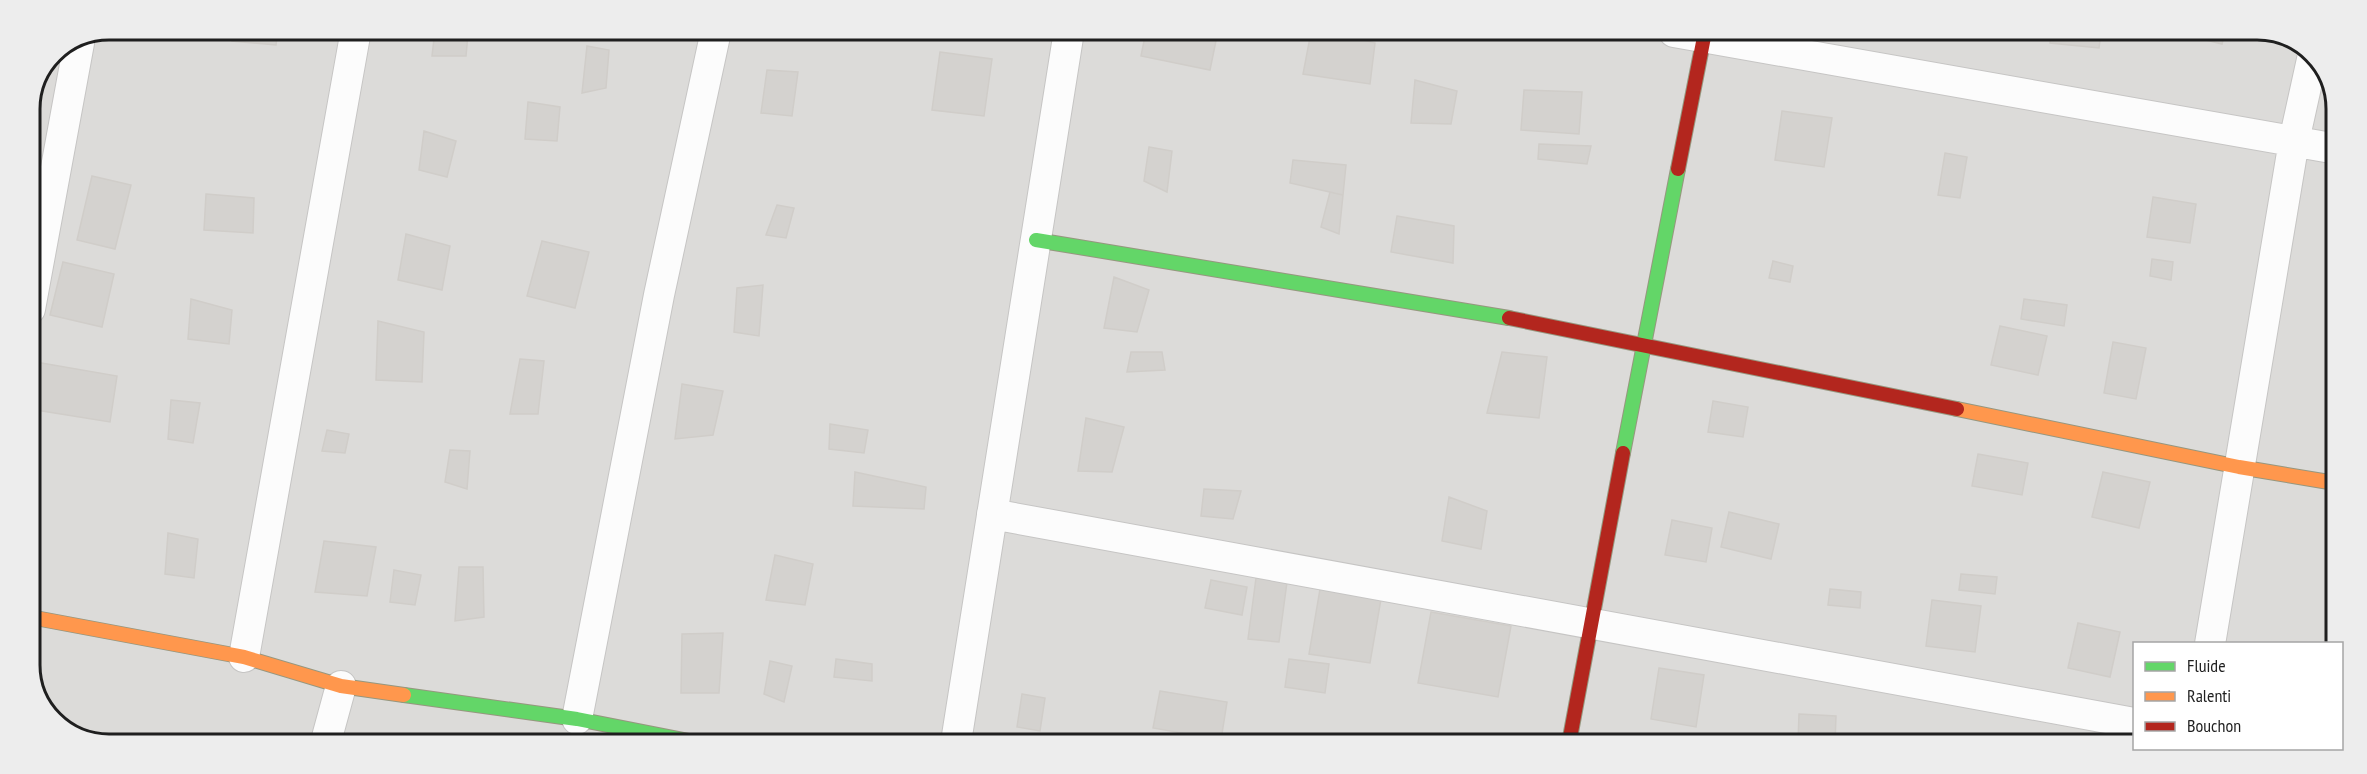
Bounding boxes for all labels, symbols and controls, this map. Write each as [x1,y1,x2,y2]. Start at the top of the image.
legend [2133,642,2343,750]
text: Fluide [2187,654,2226,677]
text: Ralenti [2187,684,2231,707]
text: Bouchon [2187,714,2241,737]

